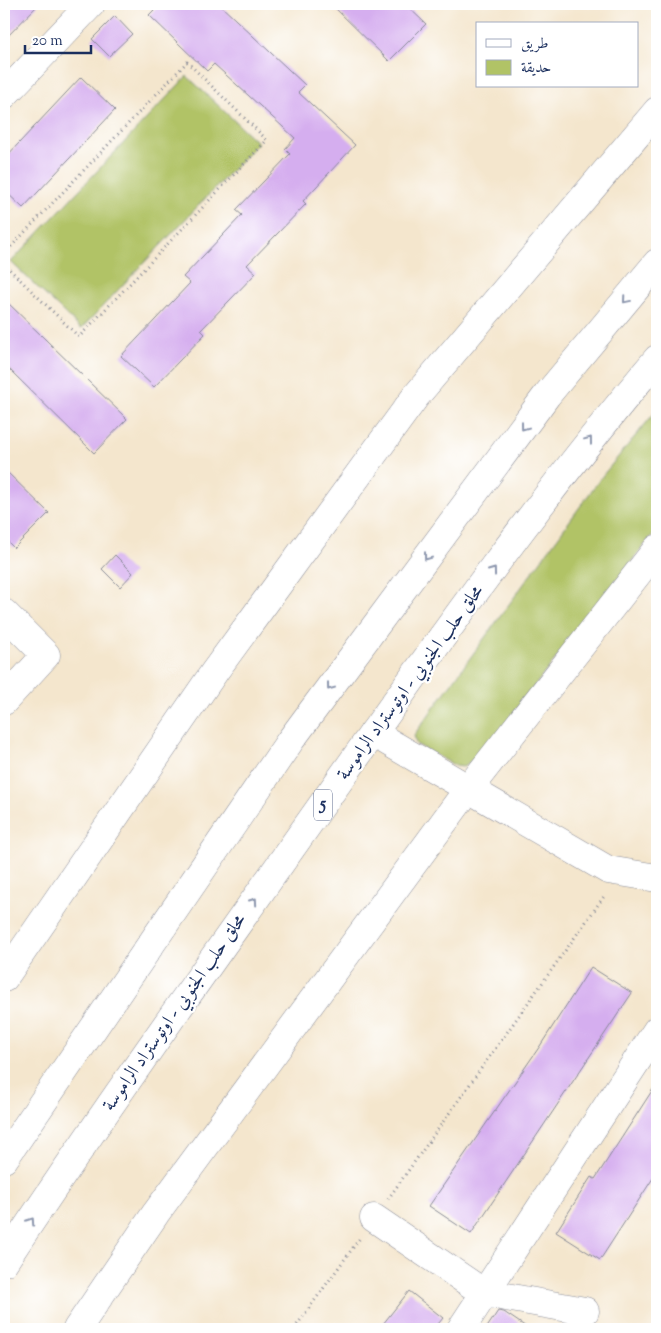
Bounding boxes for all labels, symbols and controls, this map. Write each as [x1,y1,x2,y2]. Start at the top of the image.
scale bar [25,22,91,54]
legend [476,22,638,88]
text: 20 m [32,31,63,52]
text: طريق [521,34,548,55]
text: حديقة [521,58,551,79]
one-way arrow [623,295,632,304]
one-way arrow [521,421,530,431]
one-way arrow [583,436,592,446]
one-way arrow [424,551,433,561]
one-way arrow [487,568,495,577]
street label: محلق حلب الجنوبي - اوتوستراد الراموسة [331,579,491,786]
one-way arrow [327,681,336,691]
road number: 5 [314,790,332,820]
one-way arrow [248,898,257,907]
street label: محلق حلب الجنوبي - اوتوستراد الراموسة [96,908,254,1117]
one-way arrow [25,1218,34,1227]

